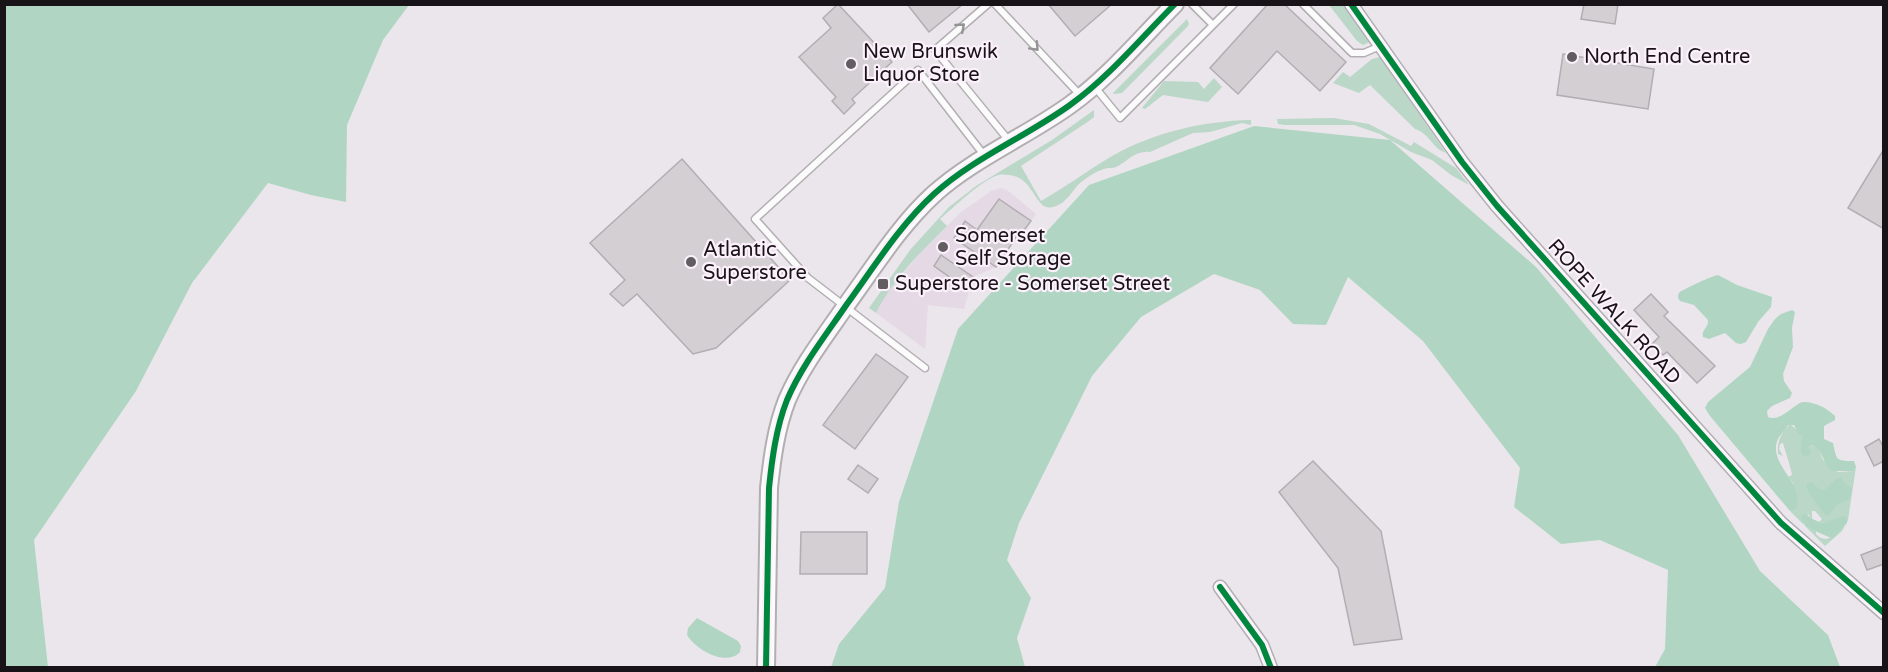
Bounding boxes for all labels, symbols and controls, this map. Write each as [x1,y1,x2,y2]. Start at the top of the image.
one-way arrow [954,23,965,34]
place label: New Brunswik Liquor Store [863,40,998,87]
one-way arrow [1028,41,1039,51]
place label: North End Centre [1584,45,1750,69]
marker: North End Centre [1565,50,1579,64]
marker: New Brunswik Liquor Store [844,57,858,71]
place label: Somerset Self Storage [955,224,1071,271]
street label: ROPE WALK ROAD [1542,234,1686,390]
place label: Atlantic Superstore [703,238,807,285]
marker: Somerset Self Storage [936,240,950,254]
marker: Atlantic Superstore [684,255,698,269]
place label: Superstore - Somerset Street [895,272,1170,296]
marker: Superstore - Somerset Street [876,277,890,291]

